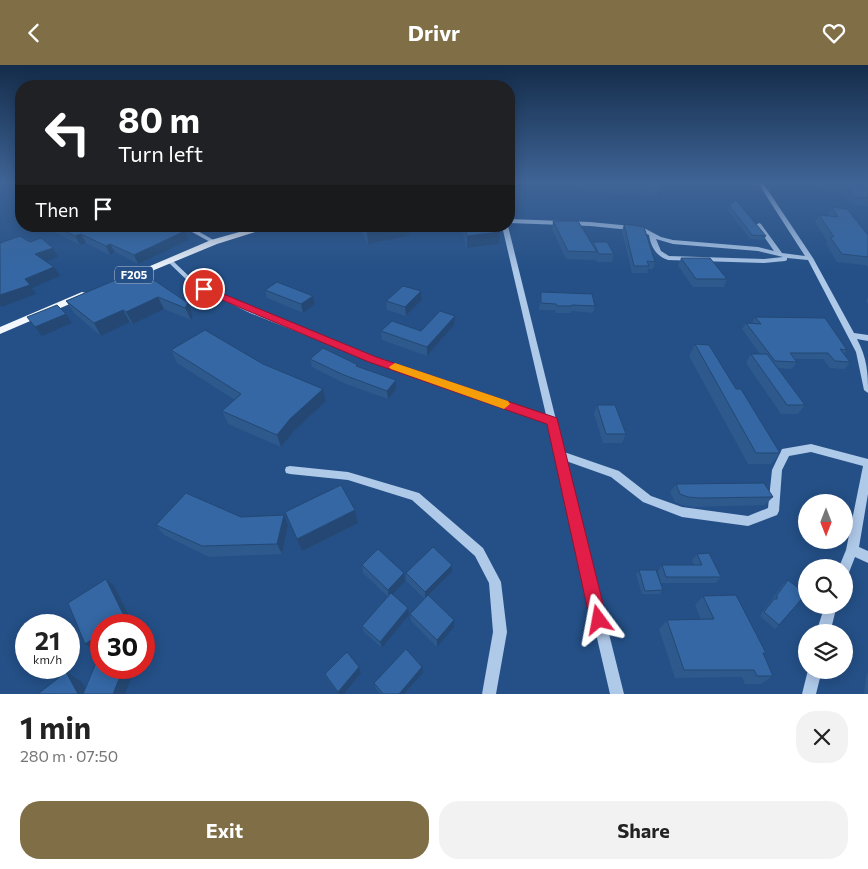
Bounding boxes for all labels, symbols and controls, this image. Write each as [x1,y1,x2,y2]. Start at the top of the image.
icon: back [20,19,48,47]
text: Drivr [408,19,460,46]
icon: heart [820,19,848,47]
text: 80 m [118,97,200,140]
icon: left [35,100,100,165]
text: Turn left [118,140,203,167]
icon: arrive [89,195,117,223]
text: Then [35,198,79,221]
road number: F205 [115,267,153,283]
pin [183,268,225,310]
icon: arrive [190,275,218,303]
north arrow [798,494,852,549]
map controls [798,494,853,679]
button: search [798,559,853,614]
position arrow [572,593,624,645]
speed limit sign: 30 [90,614,155,679]
button: layers [798,624,853,679]
text: 21 [35,625,60,655]
text: km/h [33,652,62,666]
text: 1 min [20,708,91,745]
button: close [796,711,848,763]
text: 280 m · 07:50 [20,746,118,765]
button: Exit [20,801,429,859]
button: Share [439,801,848,859]

